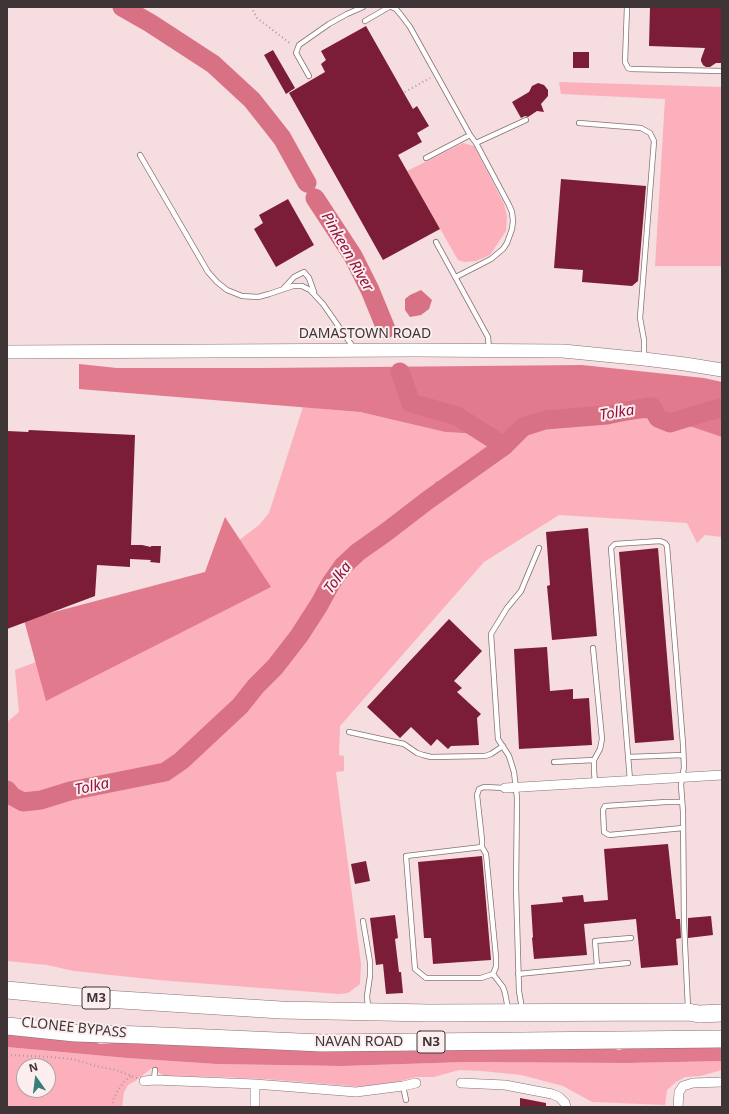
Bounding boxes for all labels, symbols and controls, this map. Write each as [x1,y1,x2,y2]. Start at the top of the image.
water label: Pinkeen River [317,209,377,295]
street label: DAMASTOWN ROAD [299,326,431,342]
water label: Tolka [598,401,636,425]
water label: Tolka [320,559,356,597]
water label: Tolka [73,775,111,799]
road number: M3 [82,987,110,1009]
street label: CLONEE BYPASS [21,1014,127,1042]
road number: N3 [417,1031,445,1053]
street label: NAVAN ROAD [315,1034,403,1050]
north arrow [16,1058,56,1098]
text: N [27,1058,39,1075]

